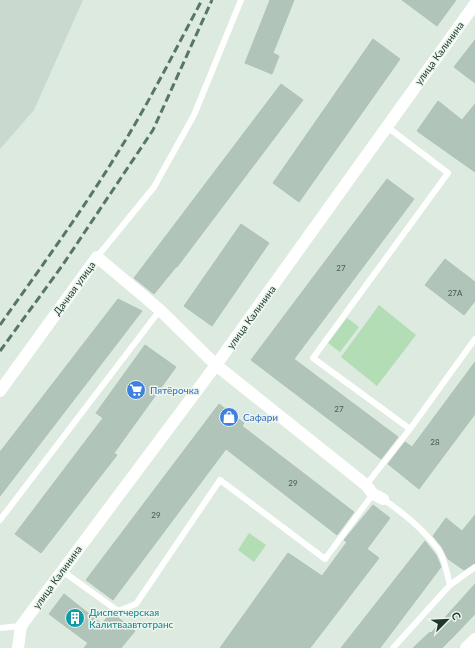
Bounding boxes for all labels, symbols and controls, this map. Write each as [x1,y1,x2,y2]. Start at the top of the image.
street label: улица Калинина [412,19,466,87]
street label: Дачная улица [51,259,97,317]
house number: 27 [336,263,346,273]
street label: улица Калинина [224,283,278,351]
house number: 27А [448,288,463,298]
supermarket icon: Пятёрочка [125,379,147,401]
place label: Пятёрочка [150,384,199,396]
house number: 27 [334,404,344,414]
shop icon: Сафари [218,406,240,428]
place label: Сафари [243,411,278,423]
house number: 28 [430,437,440,447]
house number: 29 [288,478,298,488]
house number: 29 [151,510,161,520]
street label: улица Калинина [30,543,84,611]
north arrow [427,600,467,640]
place label: Диспетчерская Калитваавтотранс [89,606,174,630]
building icon: Диспетчерская Калитваавтотранс [64,607,86,629]
text: С [449,610,464,622]

